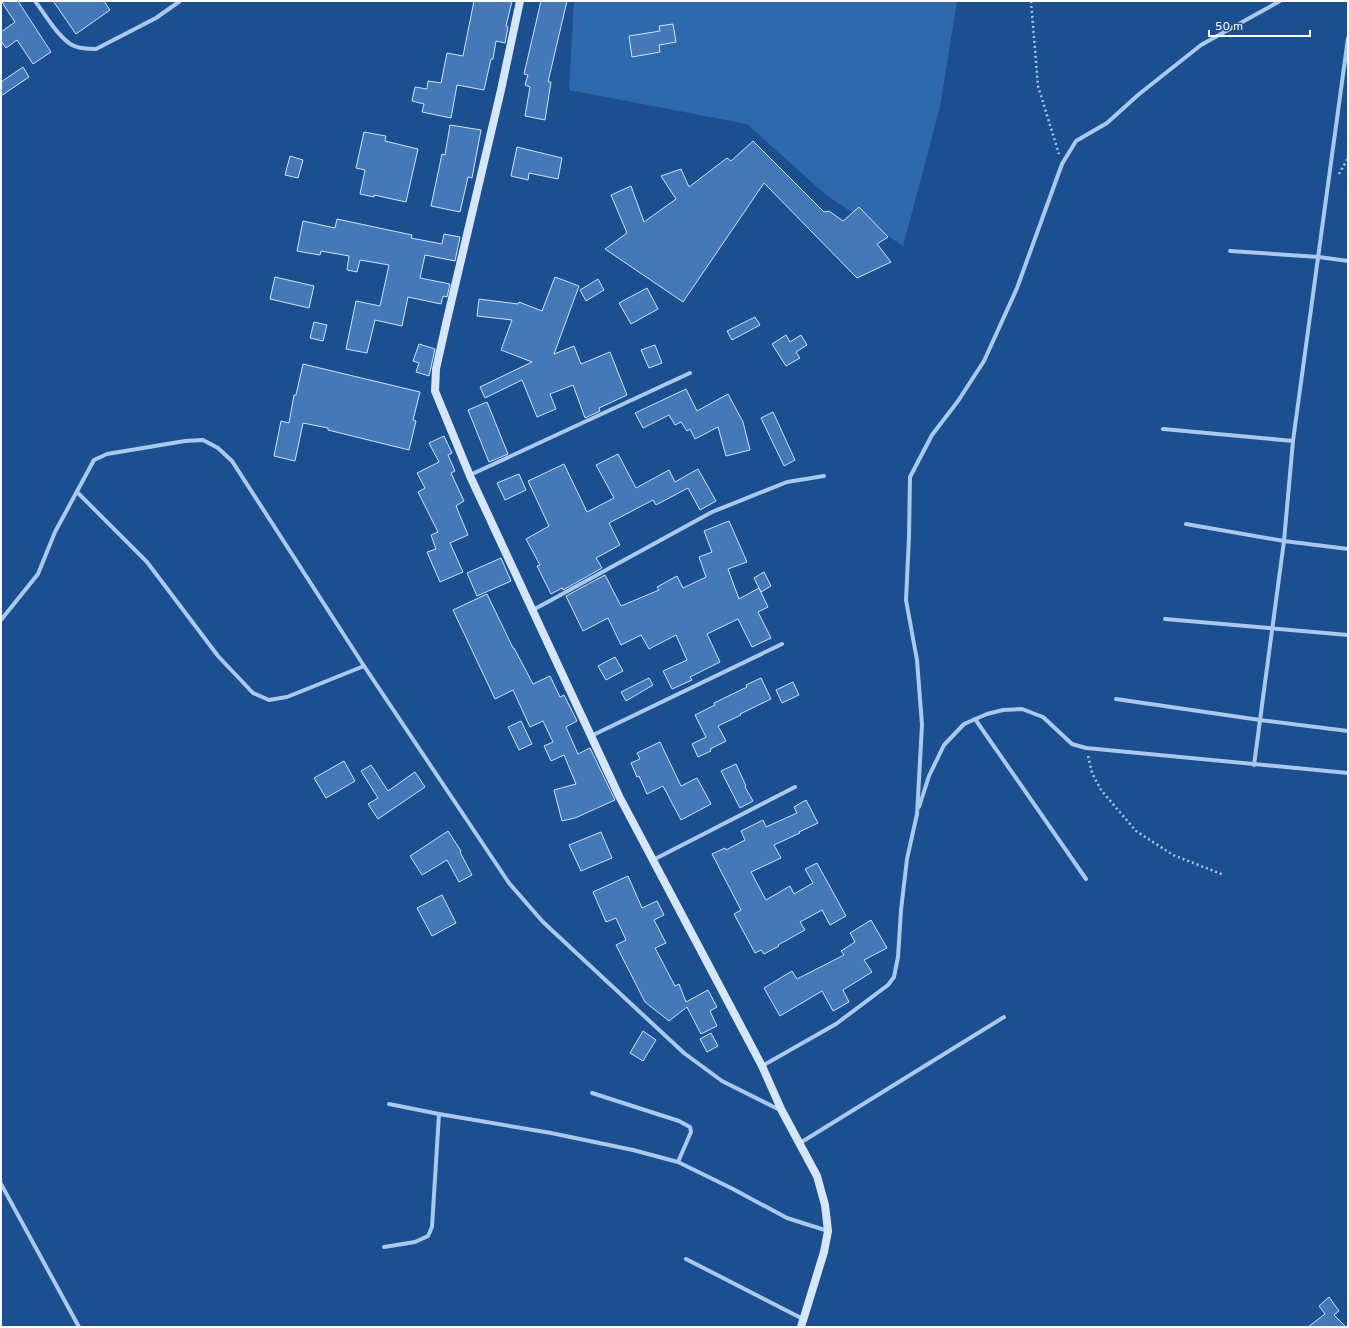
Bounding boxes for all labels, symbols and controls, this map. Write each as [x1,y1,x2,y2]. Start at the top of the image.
scale bar [1209,12,1310,38]
text: 50 m [1215,19,1243,35]

